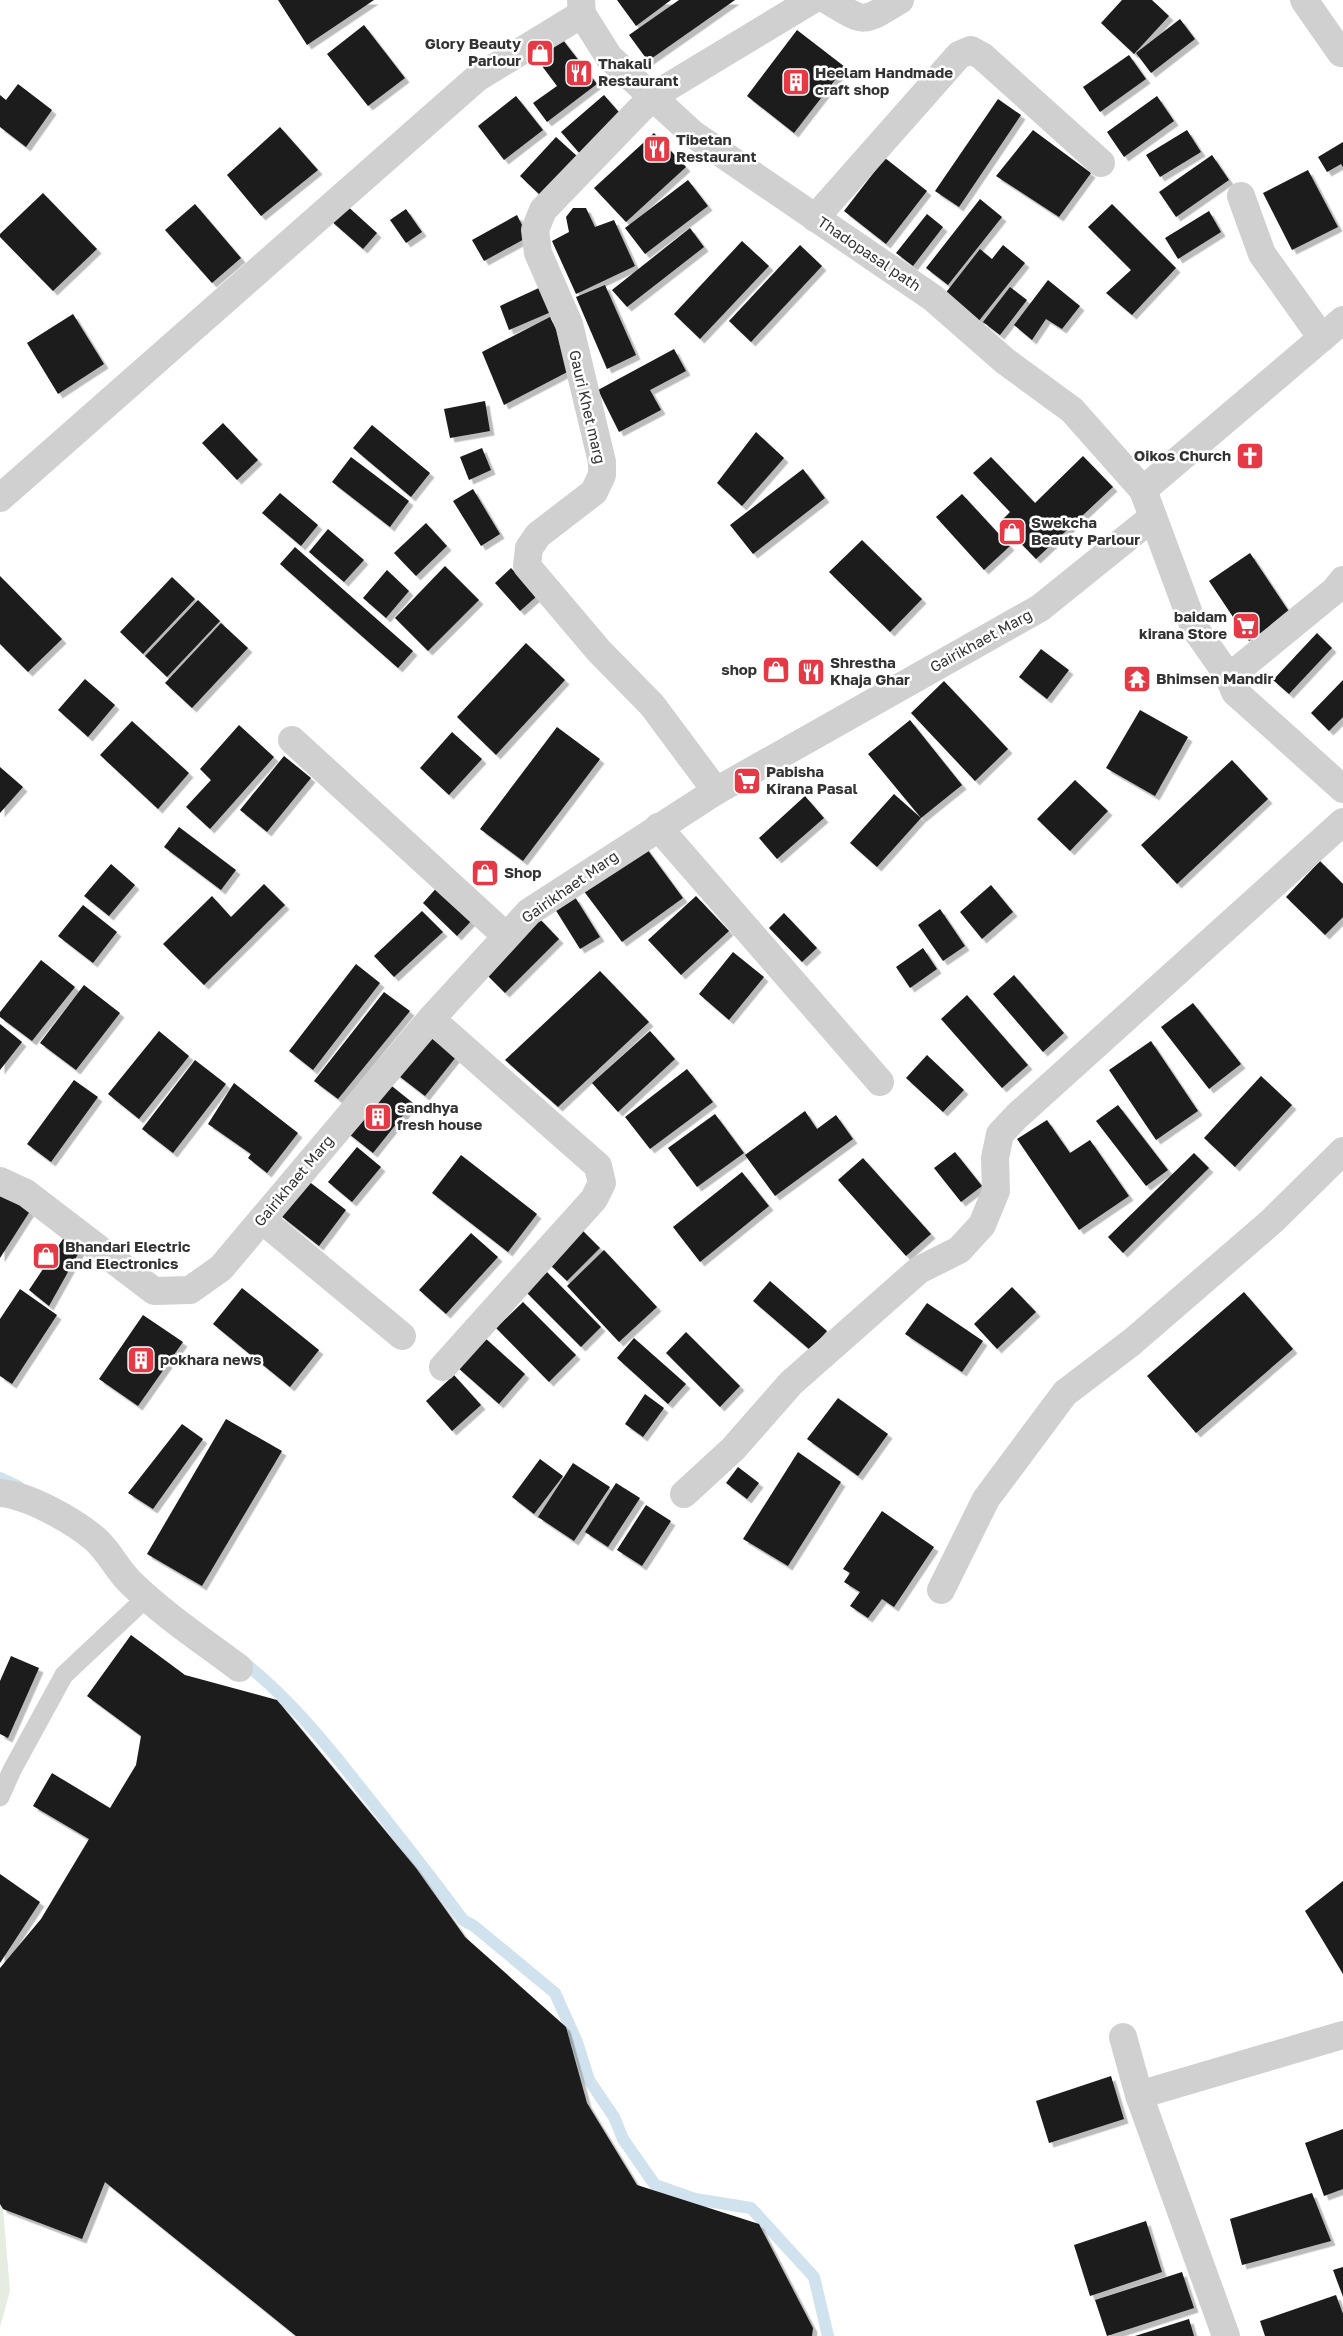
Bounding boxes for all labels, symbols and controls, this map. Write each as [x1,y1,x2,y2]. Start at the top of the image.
place label: Glory Beauty Parlour [425,34,521,69]
shop icon: Glory Beauty Parlour [525,38,555,68]
place label: Thakali Restaurant [598,54,678,89]
restaurant icon: Thakali Restaurant [564,58,594,88]
place label: Heelam Handmade craft shop [815,63,953,98]
building icon: Heelam Handmade craft shop [781,67,811,97]
place label: Tibetan Restaurant [676,130,756,165]
restaurant icon: Tibetan Restaurant [642,134,672,164]
street label: Thadopasal path [814,212,925,294]
street label: Gauri Khet marg [566,348,610,466]
church icon: Oikos Church [1235,441,1265,471]
place label: Oikos Church [1134,446,1231,464]
place label: Swekcha Beauty Parlour [1031,513,1140,548]
shop icon: Swekcha Beauty Parlour [997,517,1027,547]
street label: Gairikhaet Marg [926,605,1035,676]
place label: baidam kirana Store [1139,607,1227,642]
supermarket icon: baidam kirana Store [1231,611,1261,641]
place label: Shrestha Khaja Ghar [830,653,910,688]
shop icon: shop [761,655,791,685]
restaurant icon: Shrestha Khaja Ghar [796,657,826,687]
place label: shop [721,660,757,678]
temple icon: Bhimsen Mandir [1122,664,1152,694]
place label: Bhimsen Mandir [1156,669,1273,687]
place label: Pabisha Kirana Pasal [766,762,858,797]
supermarket icon: Pabisha Kirana Pasal [732,766,762,796]
street label: Gairikhaet Marg [518,846,621,926]
shop icon: Shop [470,858,500,888]
place label: Shop [504,863,541,881]
place label: sandhya fresh house [397,1098,483,1133]
building icon: sandhya fresh house [363,1102,393,1132]
street label: Gairikhaet Marg [250,1131,337,1230]
place label: Bhandari Electric and Electronics [65,1237,191,1272]
shop icon: Bhandari Electric and Electronics [31,1241,61,1271]
building icon: pokhara news [126,1345,156,1375]
place label: pokhara news [160,1350,261,1368]

